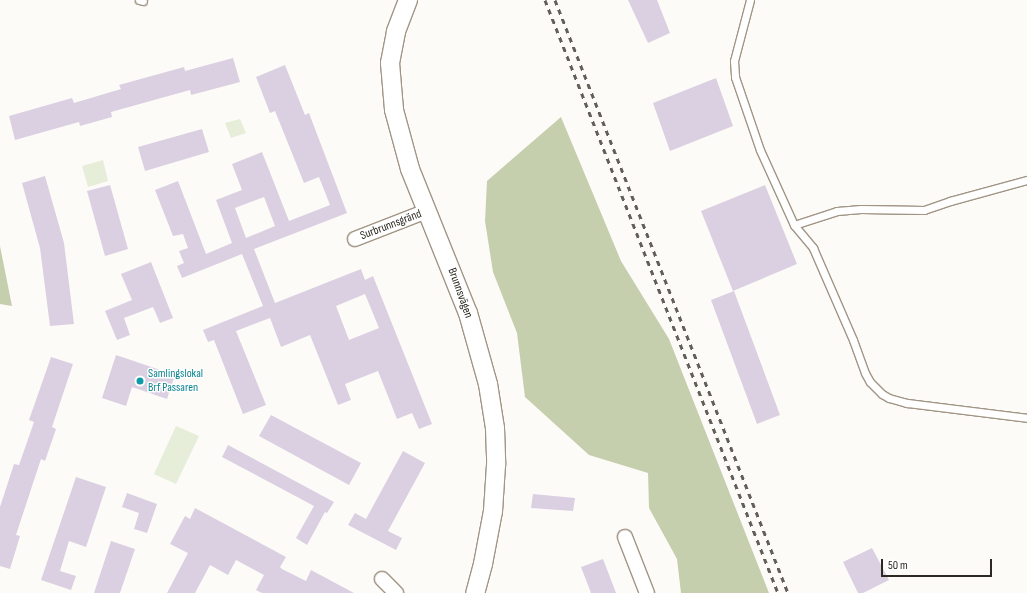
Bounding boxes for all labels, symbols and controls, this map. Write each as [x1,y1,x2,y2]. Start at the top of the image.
street label: Surbrunnsgränd [358,207,424,243]
street label: Brunnsvägen [444,266,476,320]
place label: Samlingslokal Brf Passaren [148,367,203,395]
marker: Samlingslokal Brf Passaren [135,376,145,386]
scale bar [883,551,994,577]
text: 50 m [888,558,908,573]

